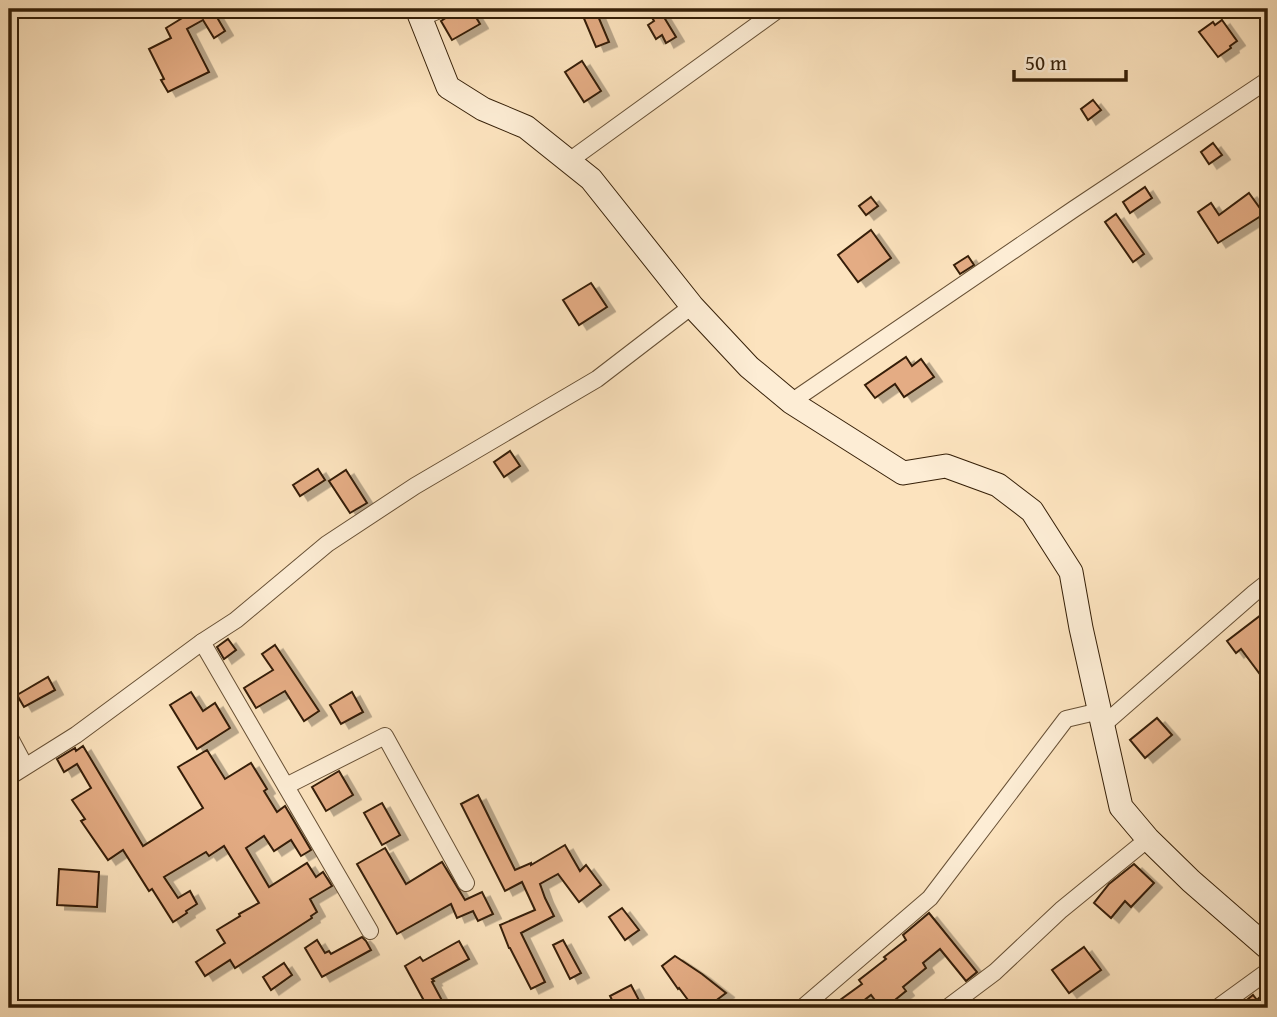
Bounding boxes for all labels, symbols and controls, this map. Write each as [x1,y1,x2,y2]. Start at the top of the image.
scale bar [1014,38,1126,82]
text: 50 m [1025,47,1067,78]

